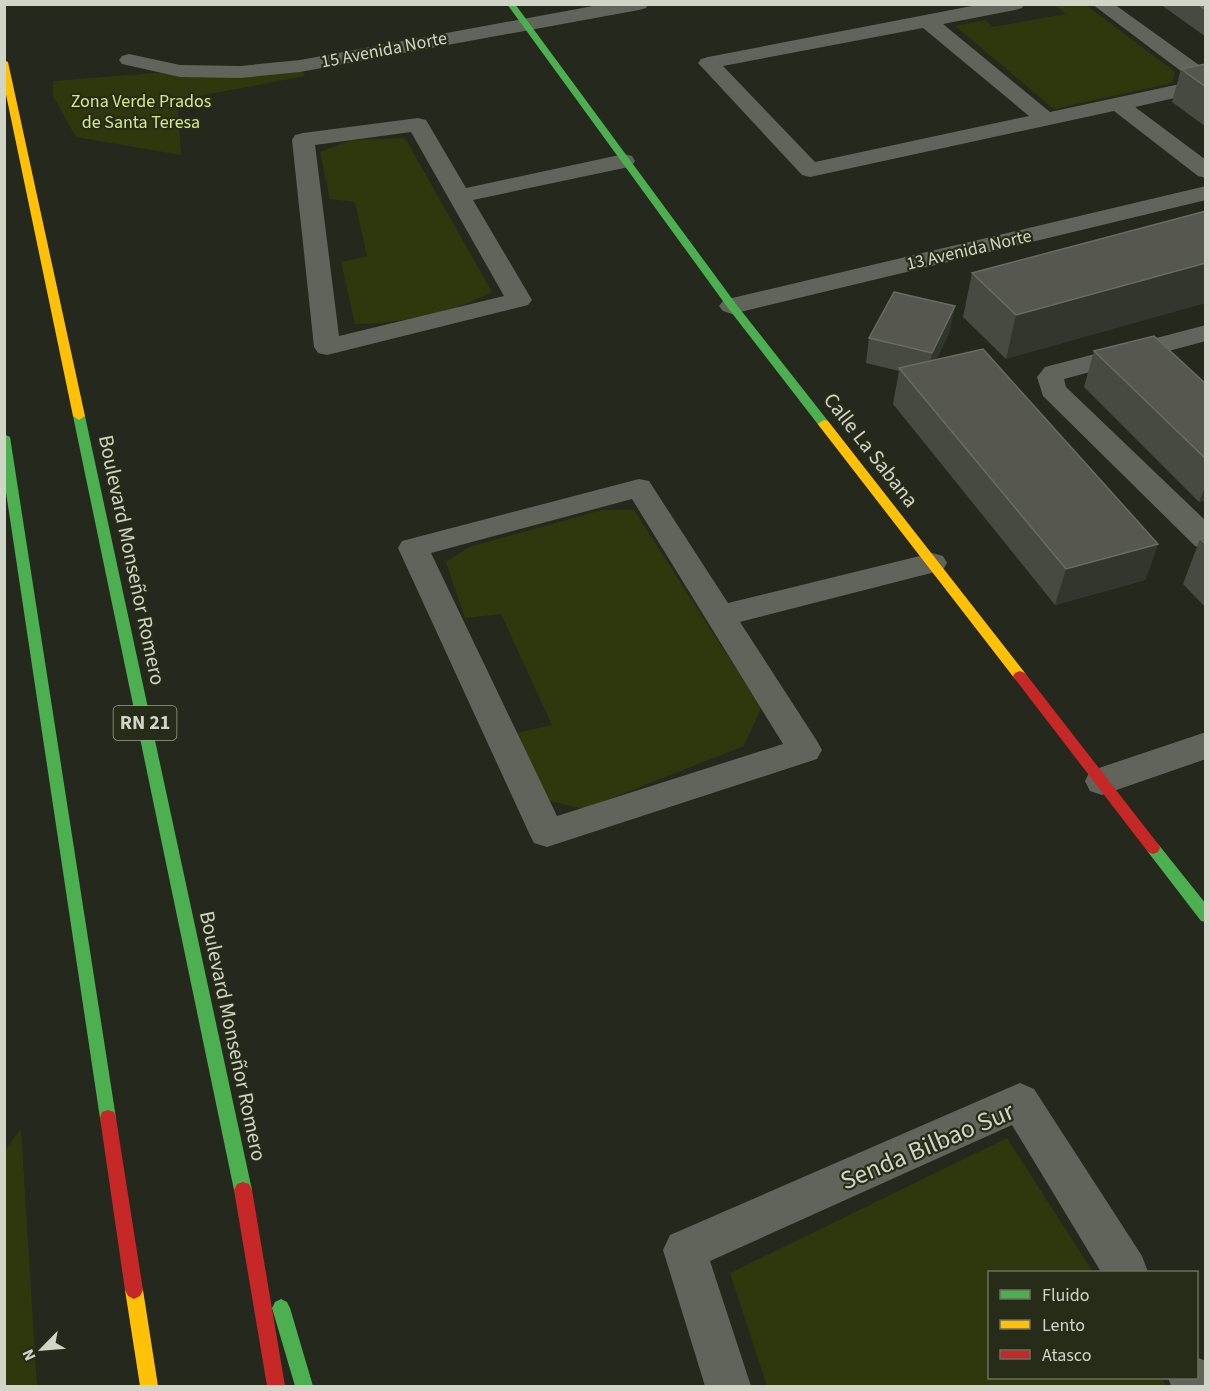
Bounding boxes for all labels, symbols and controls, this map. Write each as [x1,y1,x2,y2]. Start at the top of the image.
street label: 15 Avenida Norte [319,26,449,74]
park label: Zona Verde Prados de Santa Teresa [71,89,211,135]
street label: 13 Avenida Norte [904,223,1034,277]
street label: Calle La Sabana [816,386,926,514]
street label: Boulevard Monseñor Romero [91,432,173,688]
road number: RN 21 [114,706,176,740]
street label: Boulevard Monseñor Romero [192,908,274,1164]
street label: Senda Bilbao Sur [834,1092,1021,1199]
legend [988,1271,1198,1379]
text: Fluido [1042,1283,1089,1308]
text: Lento [1042,1313,1085,1338]
north arrow [12,1319,72,1379]
text: Atasco [1042,1343,1091,1368]
text: N [17,1345,42,1364]

